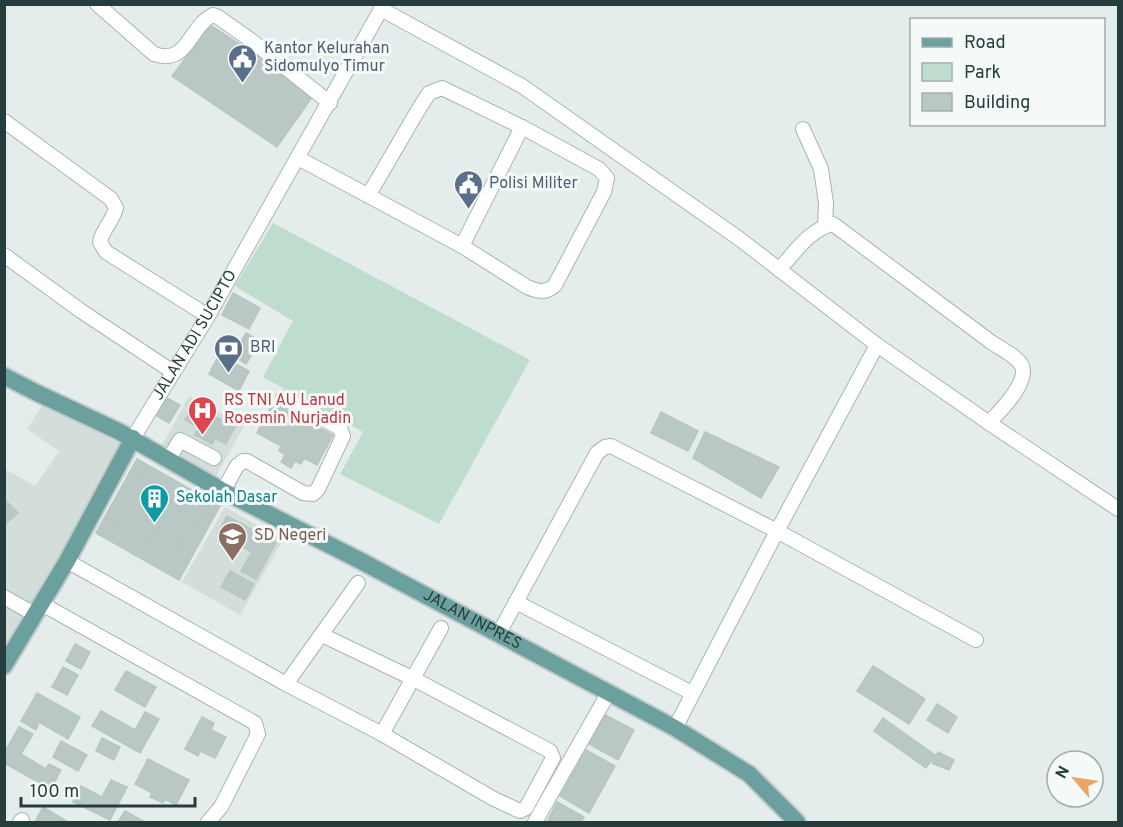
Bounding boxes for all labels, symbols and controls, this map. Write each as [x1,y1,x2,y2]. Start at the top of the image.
legend [910,18,1105,126]
text: Road [964,32,1006,55]
place label: Kantor Kelurahan Sidomulyo Timur [264,39,390,77]
public building icon: Kantor Kelurahan Sidomulyo Timur [227,42,259,84]
text: Park [964,62,1001,85]
text: Building [964,92,1030,115]
public building icon: Polisi Militer [452,168,484,210]
place label: Polisi Militer [489,174,578,194]
street label: JALAN ADI SUCIPTO [149,267,242,404]
bank icon: BRI [213,332,245,374]
place label: BRI [250,338,276,358]
place label: RS TNI AU Lanud Roesmin Nurjadin [224,391,351,429]
hospital icon: RS TNI AU Lanud Roesmin Nurjadin [187,394,219,436]
building icon: Sekolah Dasar [139,482,171,524]
place label: Sekolah Dasar [176,488,277,508]
school or university icon: SD Negeri [217,520,249,562]
place label: SD Negeri [254,526,326,546]
street label: JALAN INPRES [419,586,525,655]
north arrow [1045,749,1105,809]
text: N [1052,763,1075,783]
scale bar [21,770,195,808]
text: 100 m [30,781,79,804]

